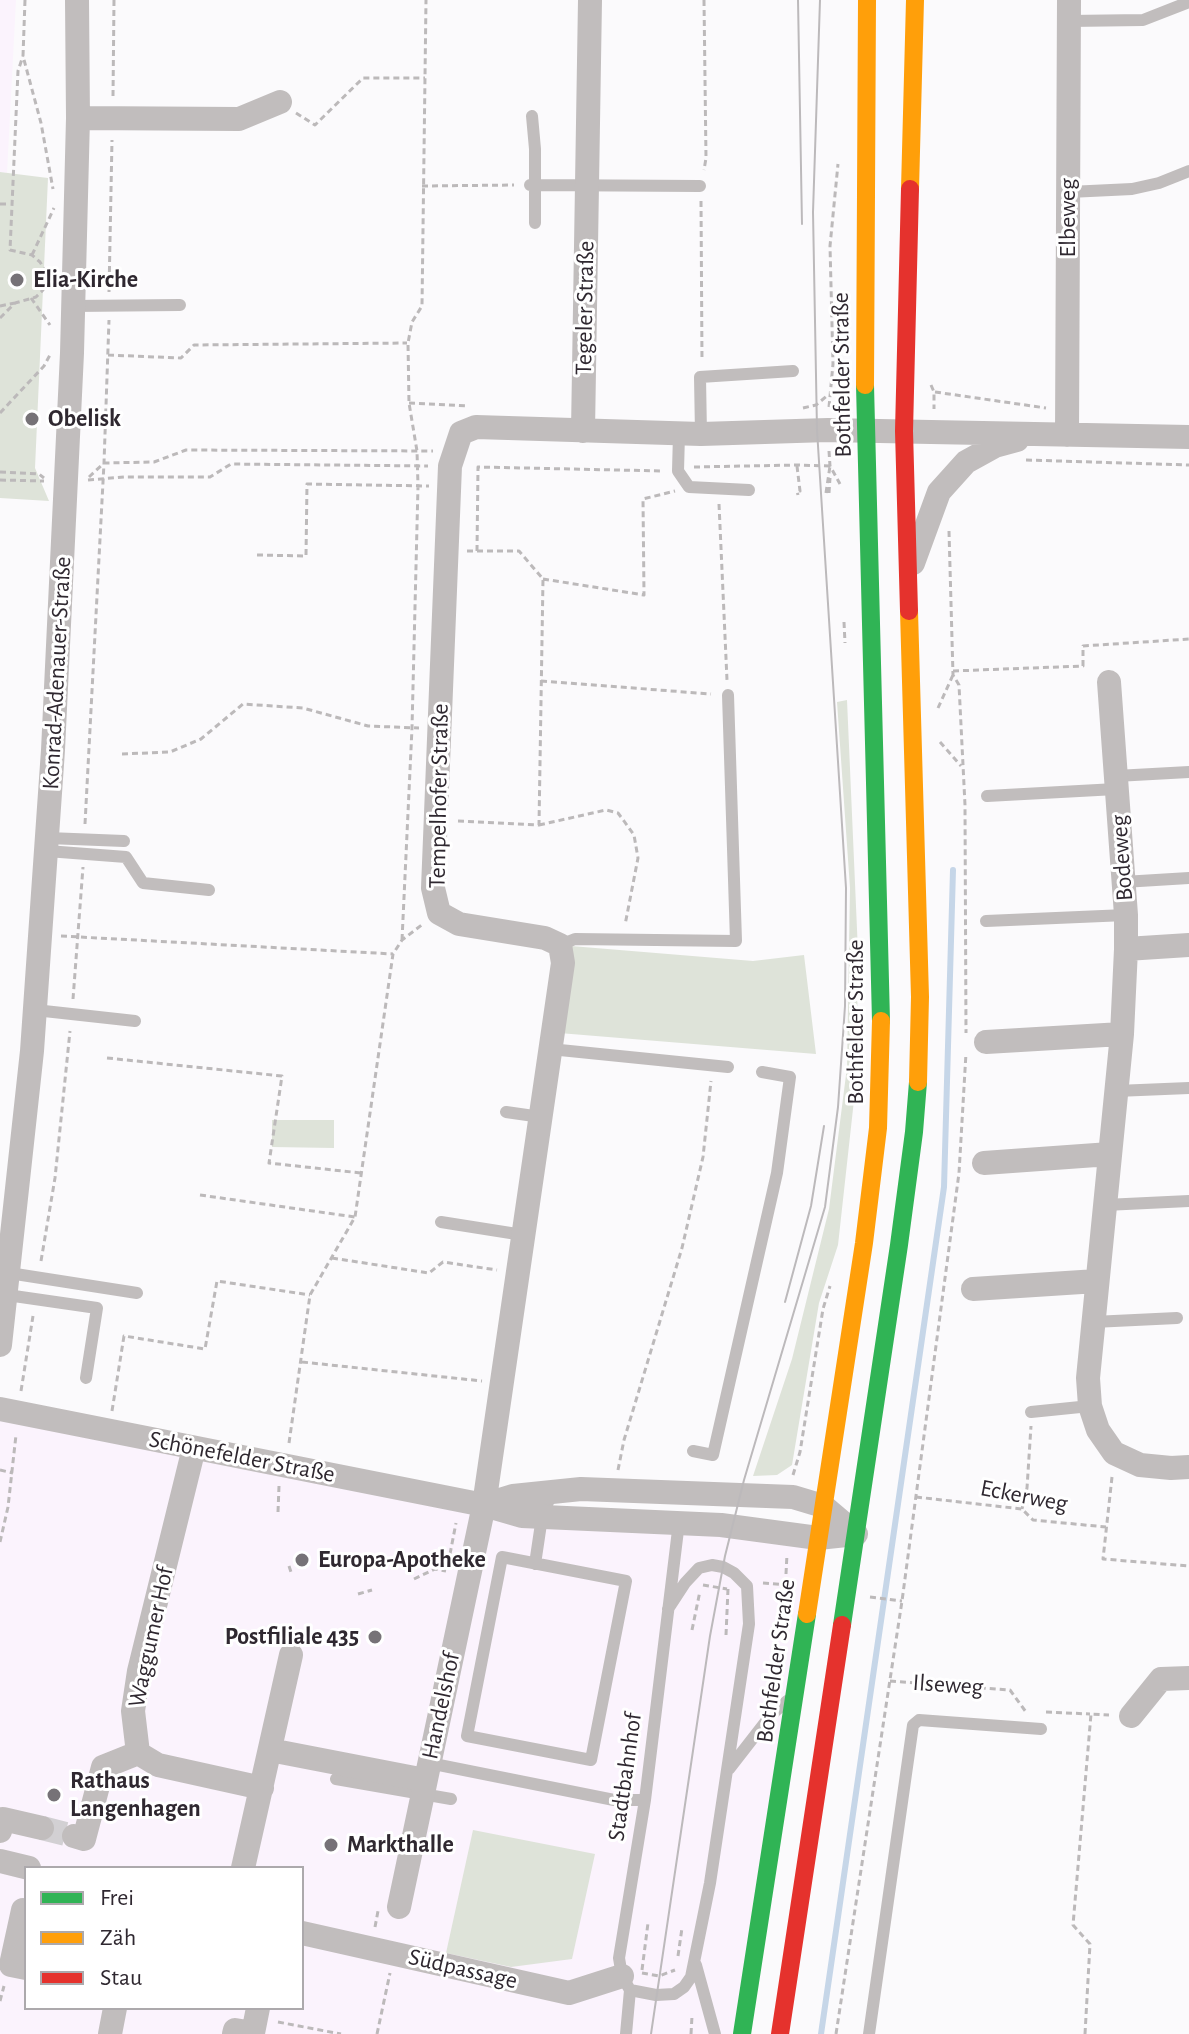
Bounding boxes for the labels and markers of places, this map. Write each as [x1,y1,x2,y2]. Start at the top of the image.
place label: Elia-Kirche [33,266,138,294]
marker: Elia-Kirche [8,271,26,289]
place label: Obelisk [48,405,121,433]
marker: Obelisk [23,410,41,428]
place label: Europa-Apotheke [318,1546,486,1574]
marker: Europa-Apotheke [293,1551,311,1569]
place label: Postfiliale 435 [225,1623,359,1651]
marker: Postfiliale 435 [366,1628,384,1646]
place label: Rathaus Langenhagen [70,1767,201,1823]
marker: Rathaus Langenhagen [45,1786,63,1804]
place label: Markthalle [347,1831,454,1859]
marker: Markthalle [322,1836,340,1854]

